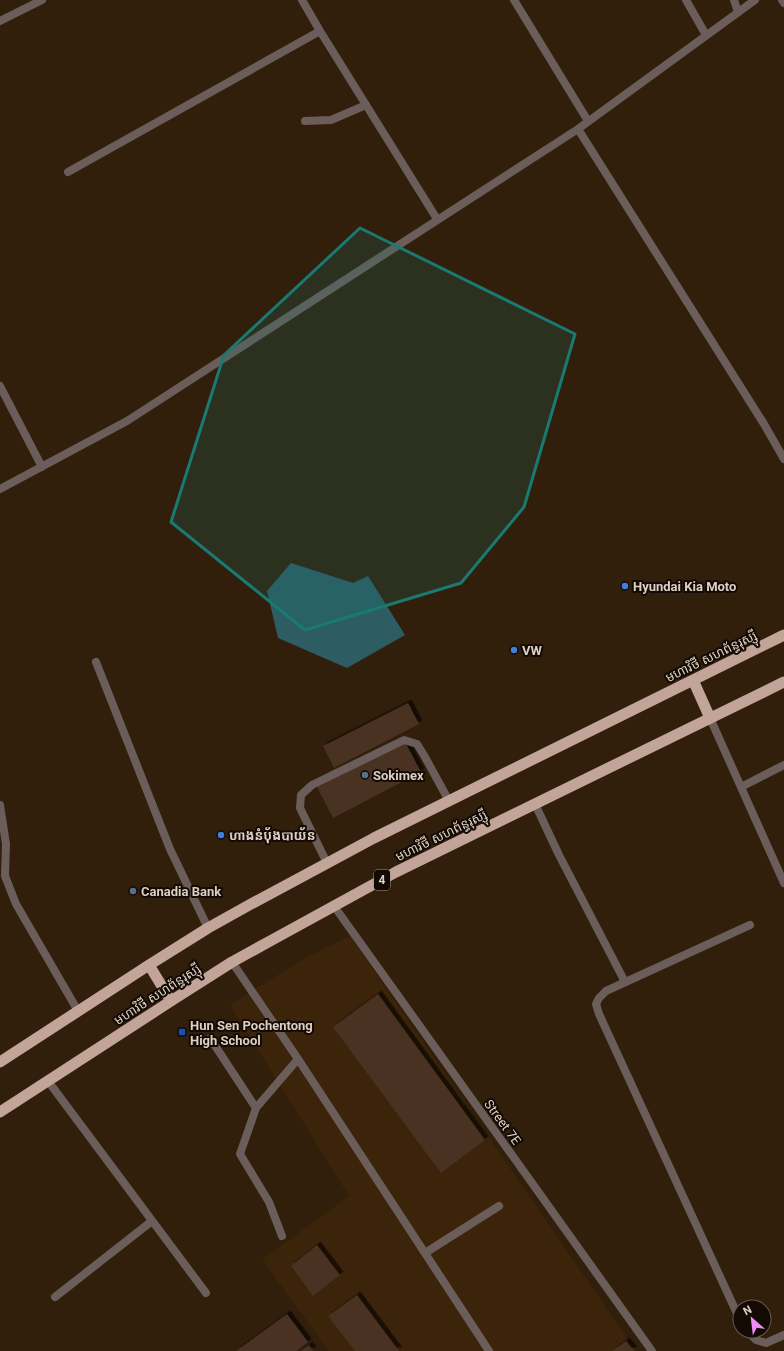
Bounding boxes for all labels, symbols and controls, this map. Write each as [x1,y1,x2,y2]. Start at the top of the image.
place label: Hyundai Kia Moto [633,579,736,594]
marker: Hyundai Kia Moto [620,581,630,591]
street label: មហាវិថី សហព័ន្ធរុស្ស៊ី [662,626,761,688]
place label: VW [522,643,542,658]
marker: VW [509,645,519,655]
place label: Sokimex [373,768,424,783]
marker: Sokimex [360,770,370,780]
street label: មហាវិថី សហព័ន្ធរុស្ស៊ី [392,805,491,867]
place label: ហាងនំបុ័ងបាយ័ន [229,827,316,844]
marker: ហាងនំបុ័ងបាយ័ន [216,830,226,840]
road number: 4 [374,870,390,890]
place label: Canadia Bank [141,884,222,899]
marker: Canadia Bank [128,886,138,896]
street label: មហាវិថី សហព័ន្ធរុស្ស៊ី [110,960,205,1031]
place label: Hun Sen Pochentong High School [190,1018,313,1048]
marker: Hun Sen Pochentong High School [177,1027,187,1037]
street label: Street 7E [481,1097,524,1148]
north arrow [732,1299,772,1339]
text: N [741,1303,754,1318]

